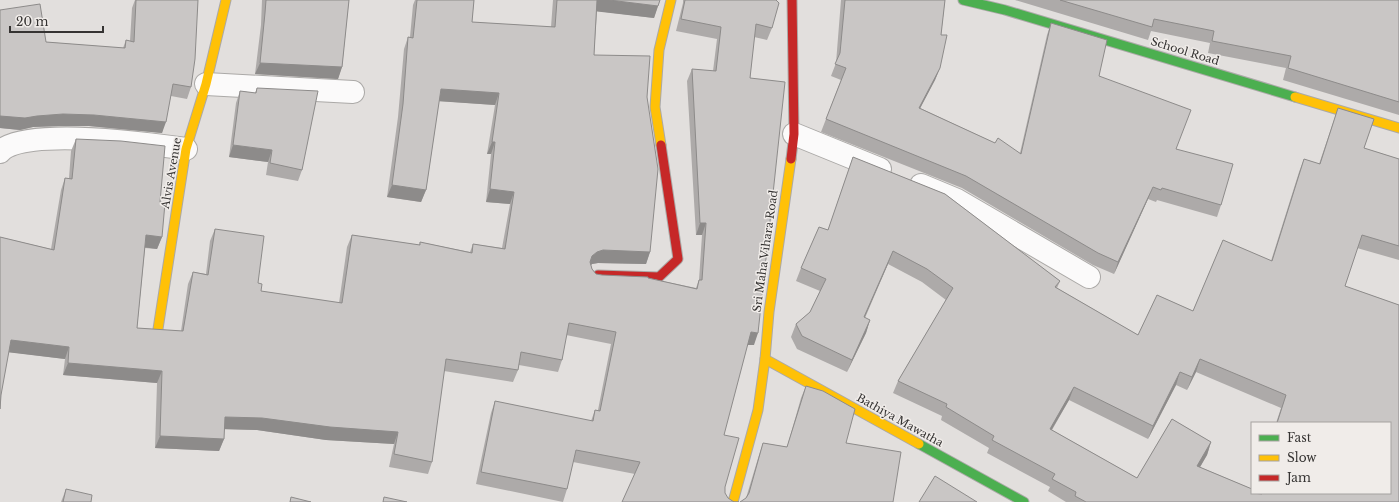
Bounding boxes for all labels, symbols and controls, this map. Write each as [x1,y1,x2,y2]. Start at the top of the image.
scale bar [10,8,103,34]
text: 20 m [16,14,48,29]
street label: School Road [1149,34,1222,68]
street label: Alvis Avenue [158,136,184,211]
street label: Sri Maha Vihara Road [749,188,781,313]
street label: Bathiya Mawatha [854,390,947,450]
legend [1251,422,1391,494]
text: Fast [1287,430,1312,445]
text: Slow [1287,450,1317,465]
text: Jam [1285,470,1311,485]

